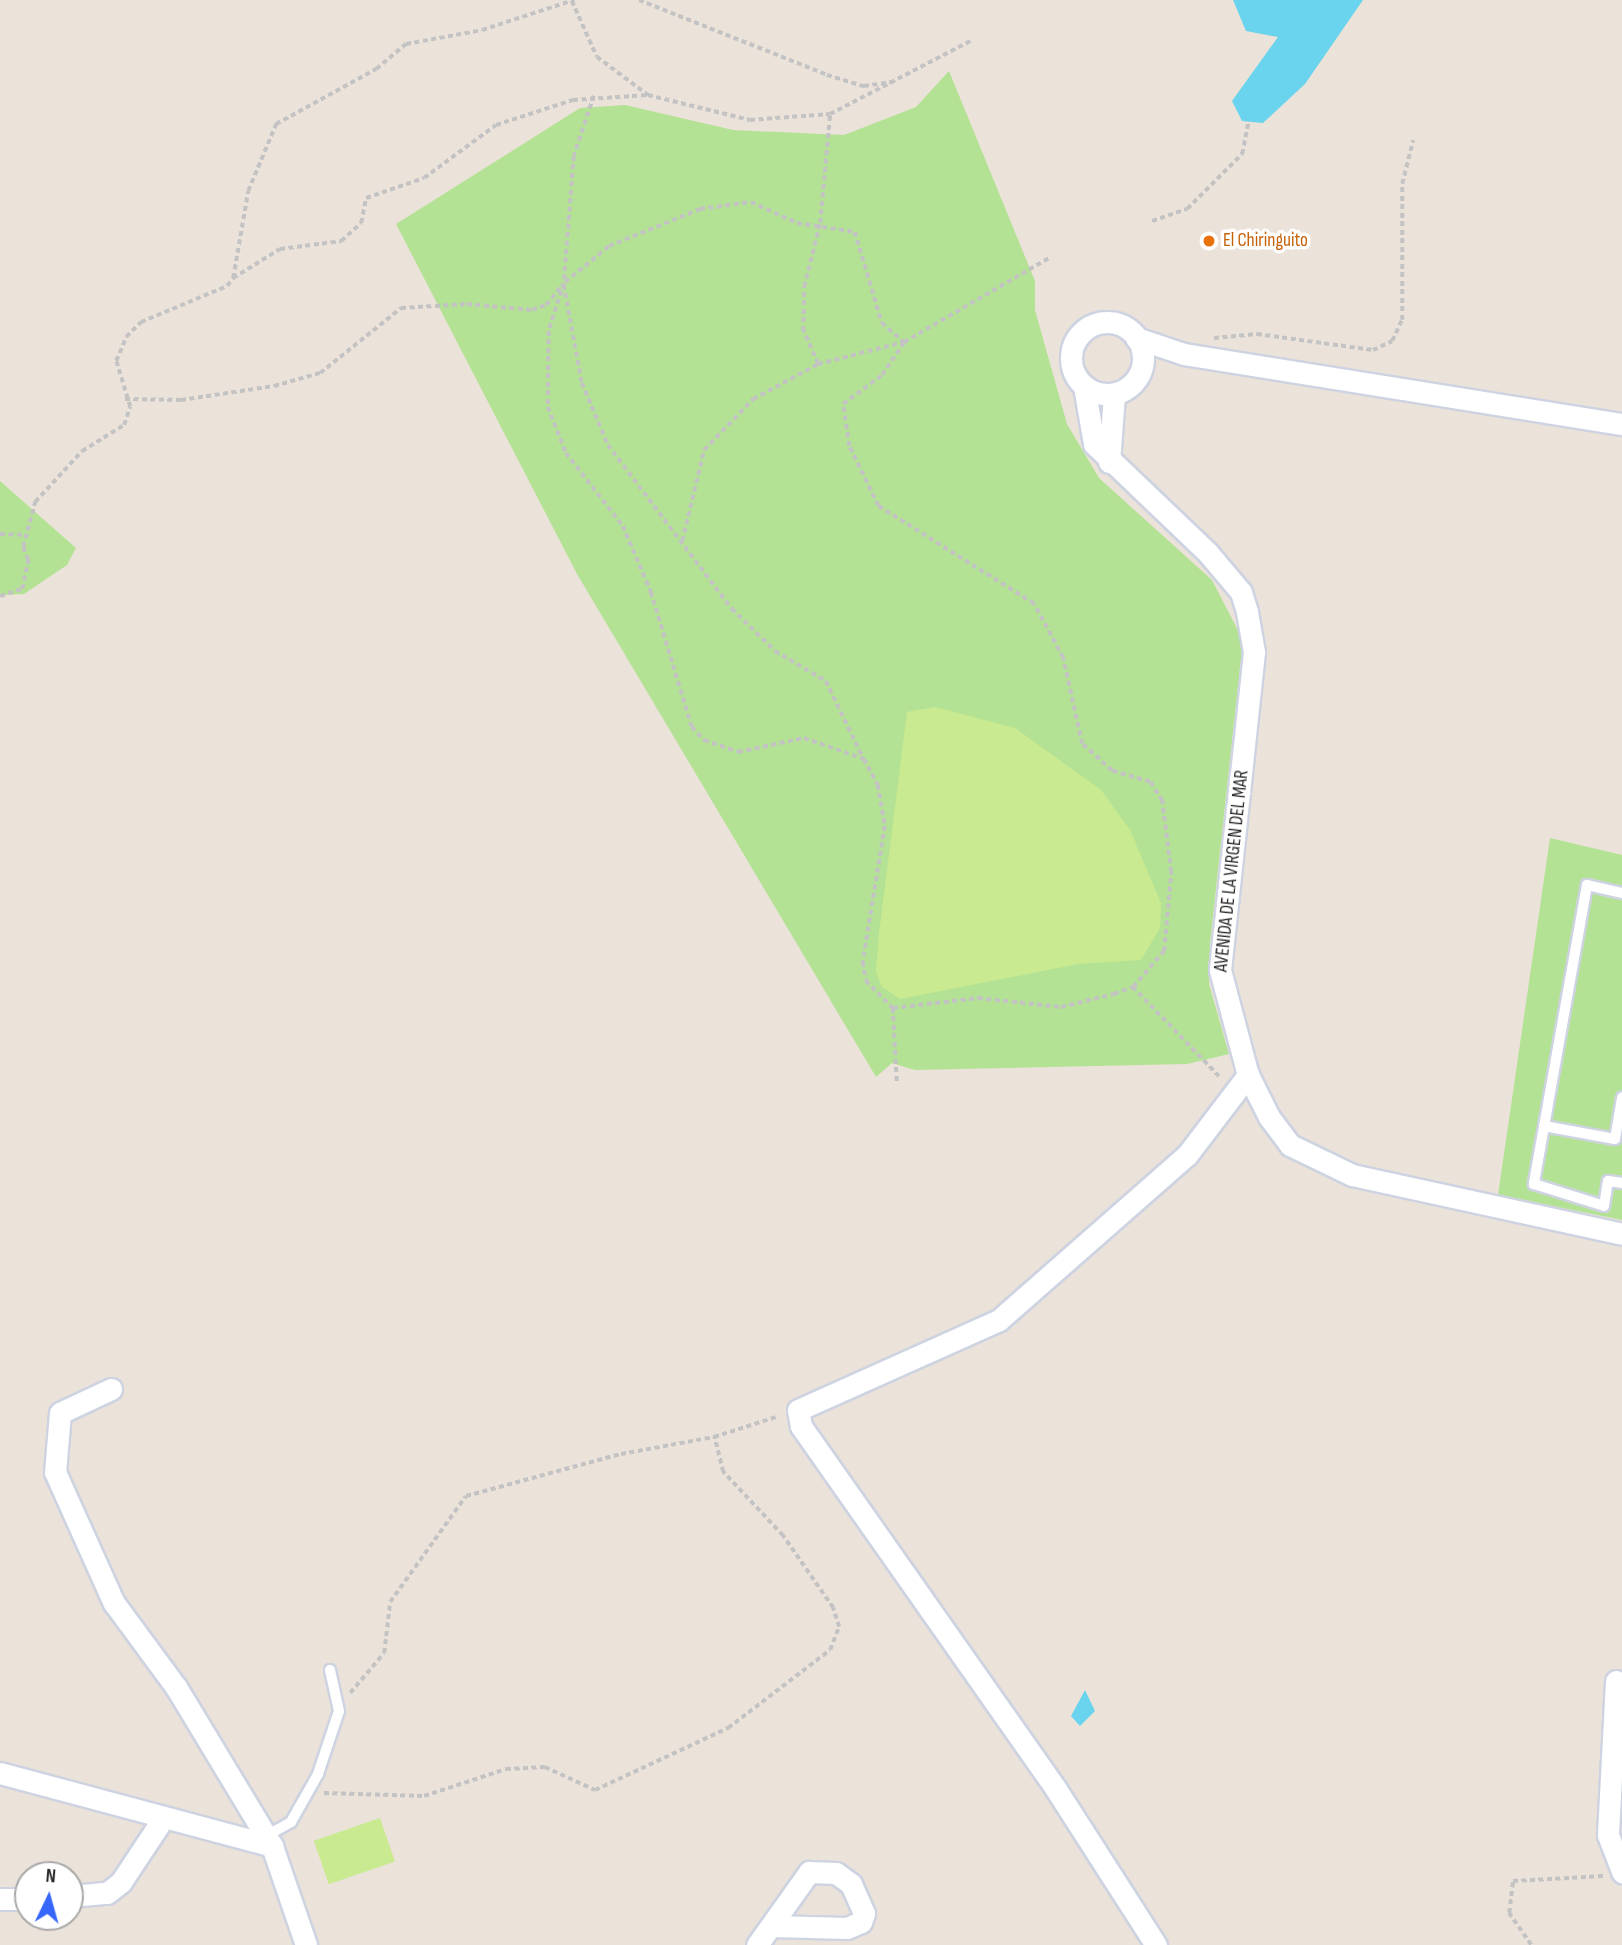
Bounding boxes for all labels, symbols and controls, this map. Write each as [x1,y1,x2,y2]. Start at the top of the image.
place label: El Chiringuito [1223,230,1308,252]
marker: El Chiringuito [1201,233,1217,249]
street label: AVENIDA DE LA VIRGEN DEL MAR [1210,769,1254,973]
north arrow [14,1861,84,1931]
text: N [45,1865,57,1888]

